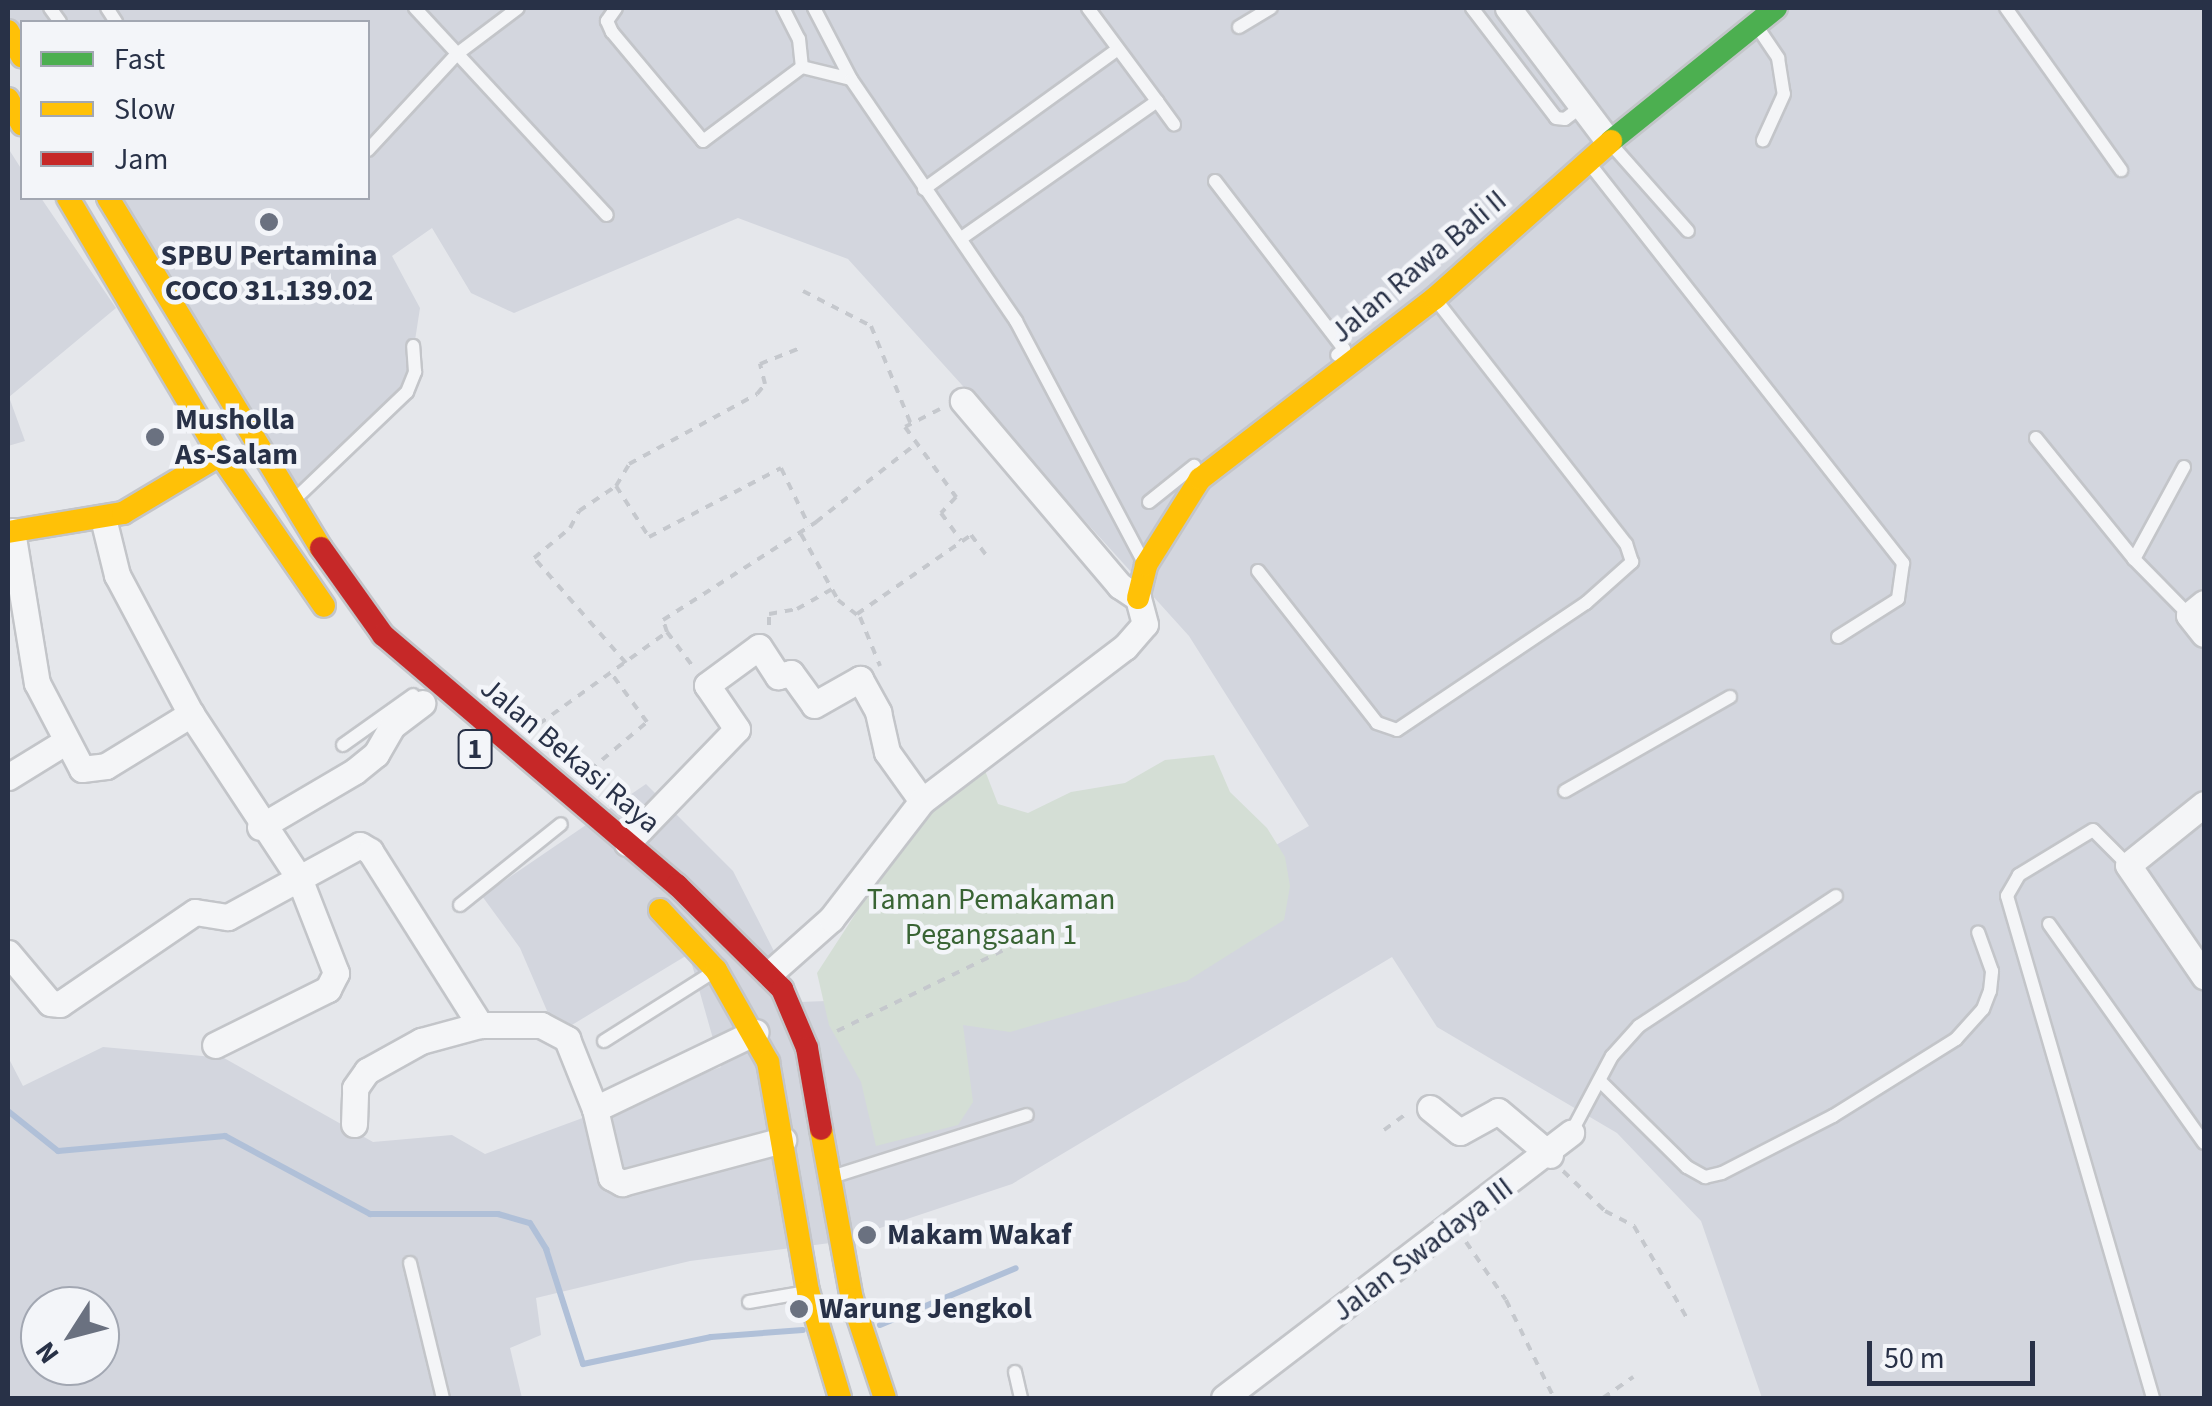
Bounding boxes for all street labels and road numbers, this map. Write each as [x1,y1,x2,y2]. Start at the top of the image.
street label: Jalan Rawa Bali II [1324,183,1514,351]
street label: Jalan Bekasi Raya [473,670,667,842]
road number: 1 [458,726,492,772]
street label: Jalan Swadaya III [1325,1170,1521,1330]

